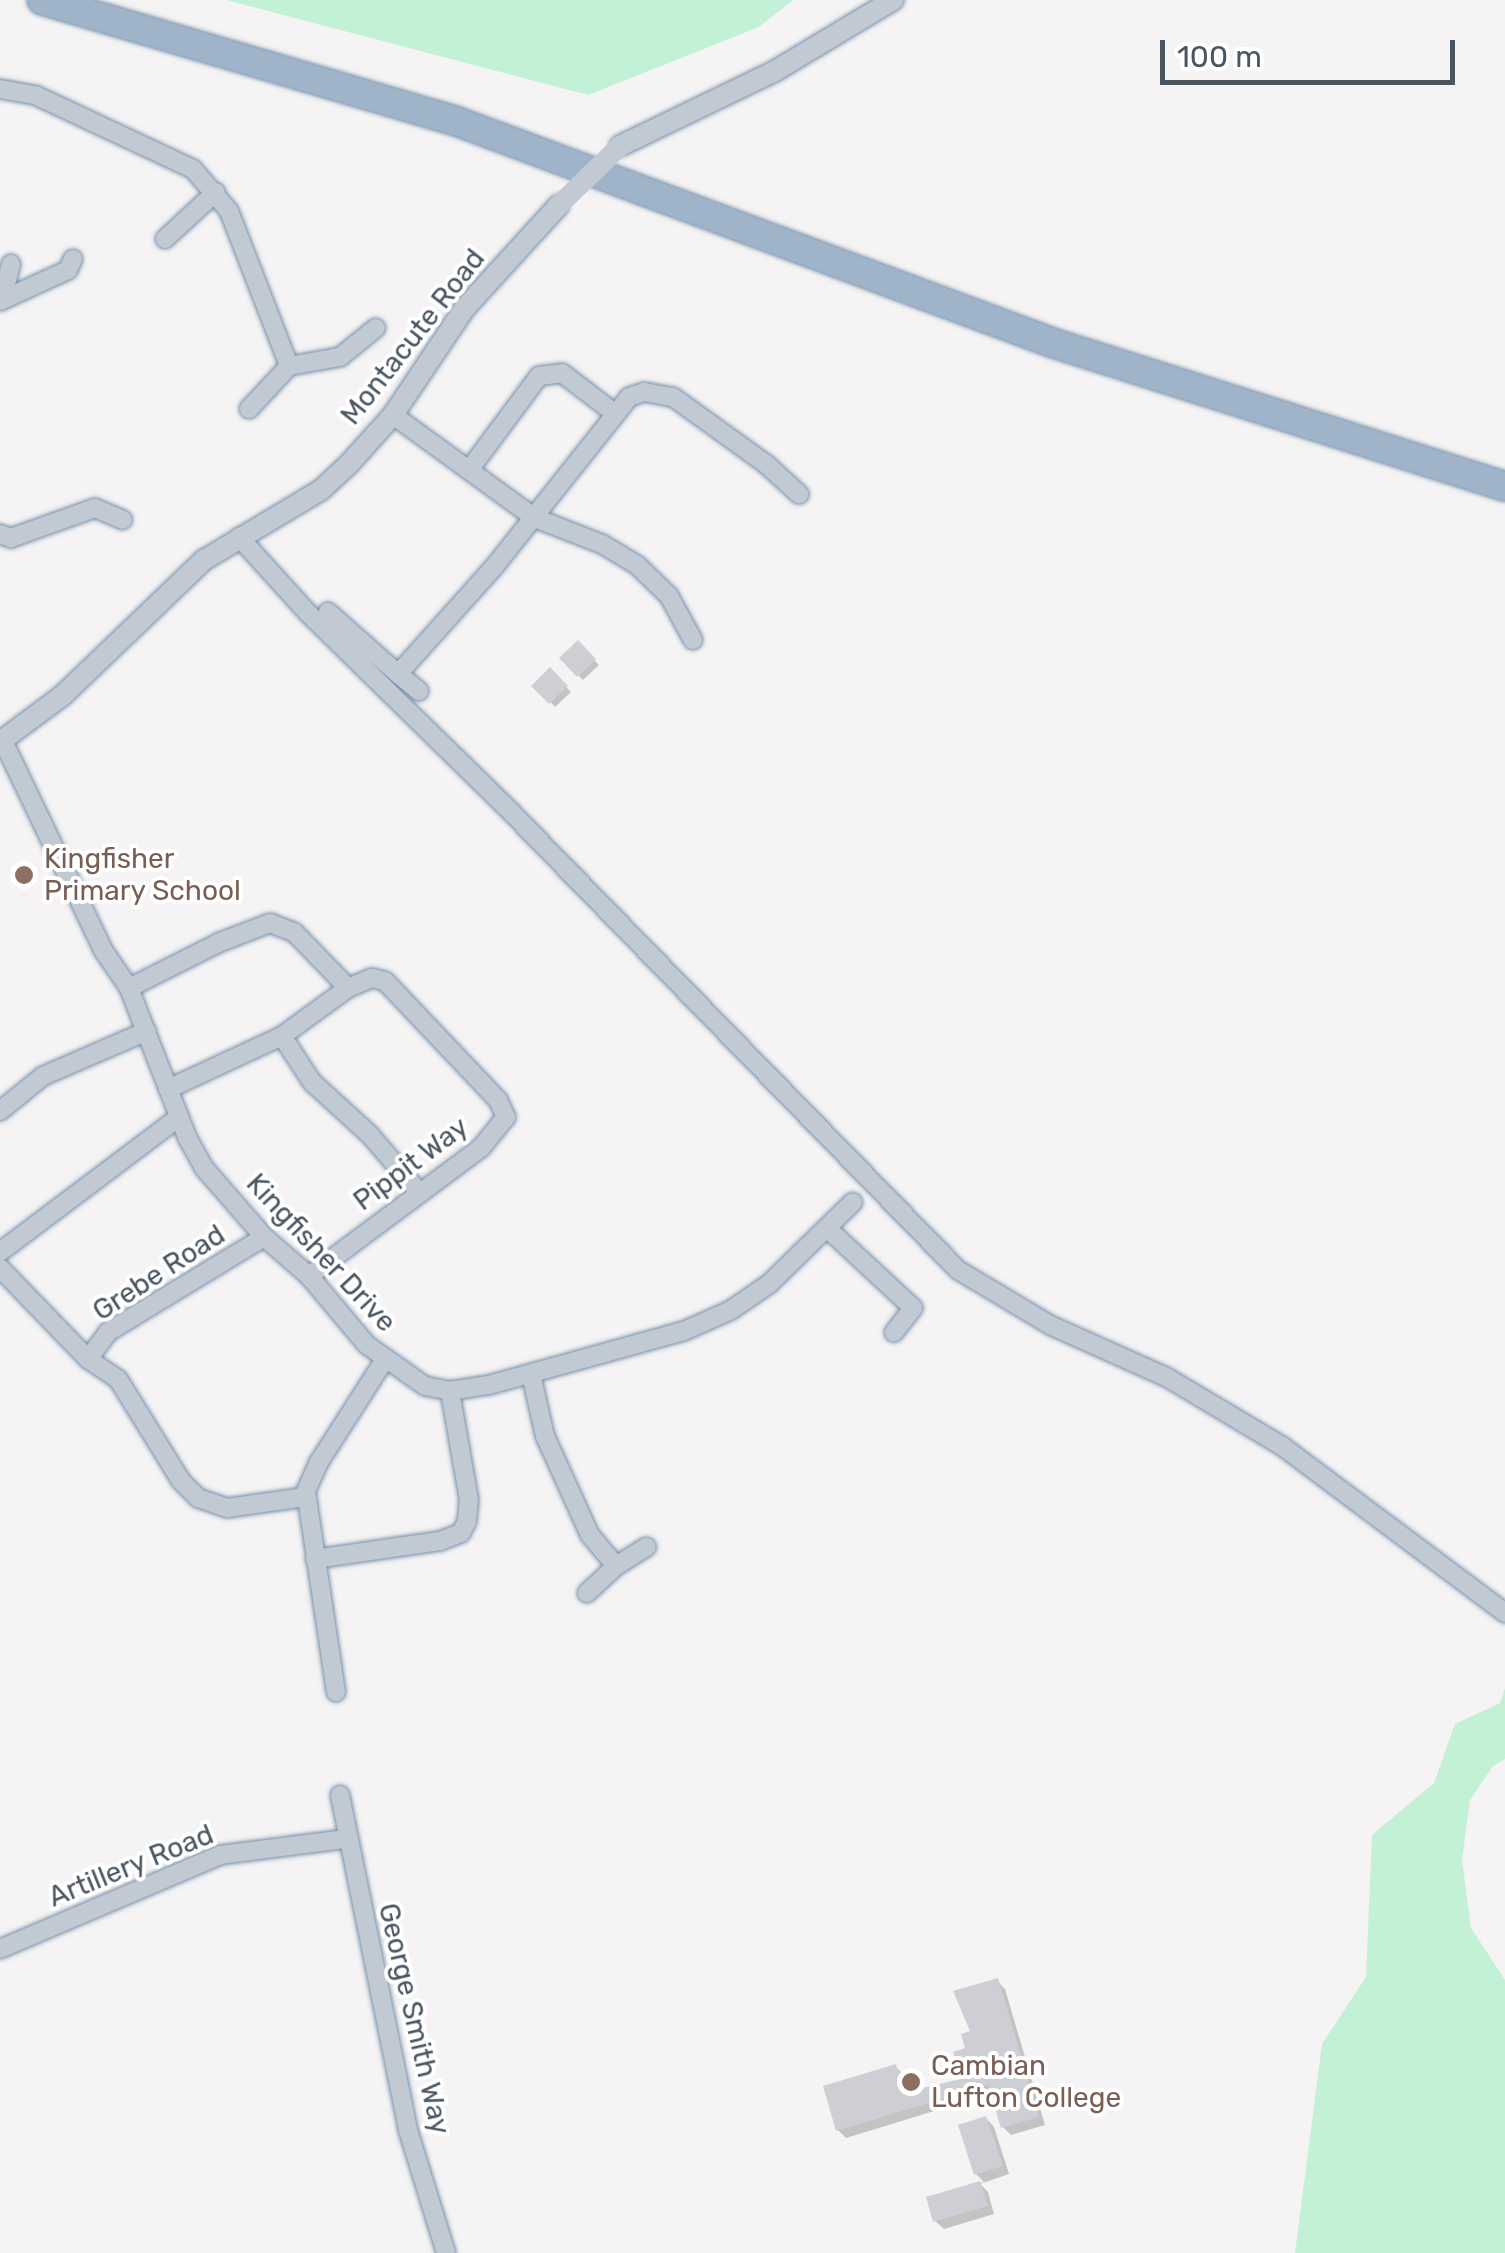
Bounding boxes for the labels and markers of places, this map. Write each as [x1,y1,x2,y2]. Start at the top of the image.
place label: Kingfisher Primary School [44,842,242,908]
marker: Kingfisher Primary School [13,864,35,886]
place label: Cambian Lufton College [931,2049,1121,2115]
marker: Cambian Lufton College [900,2071,922,2093]

